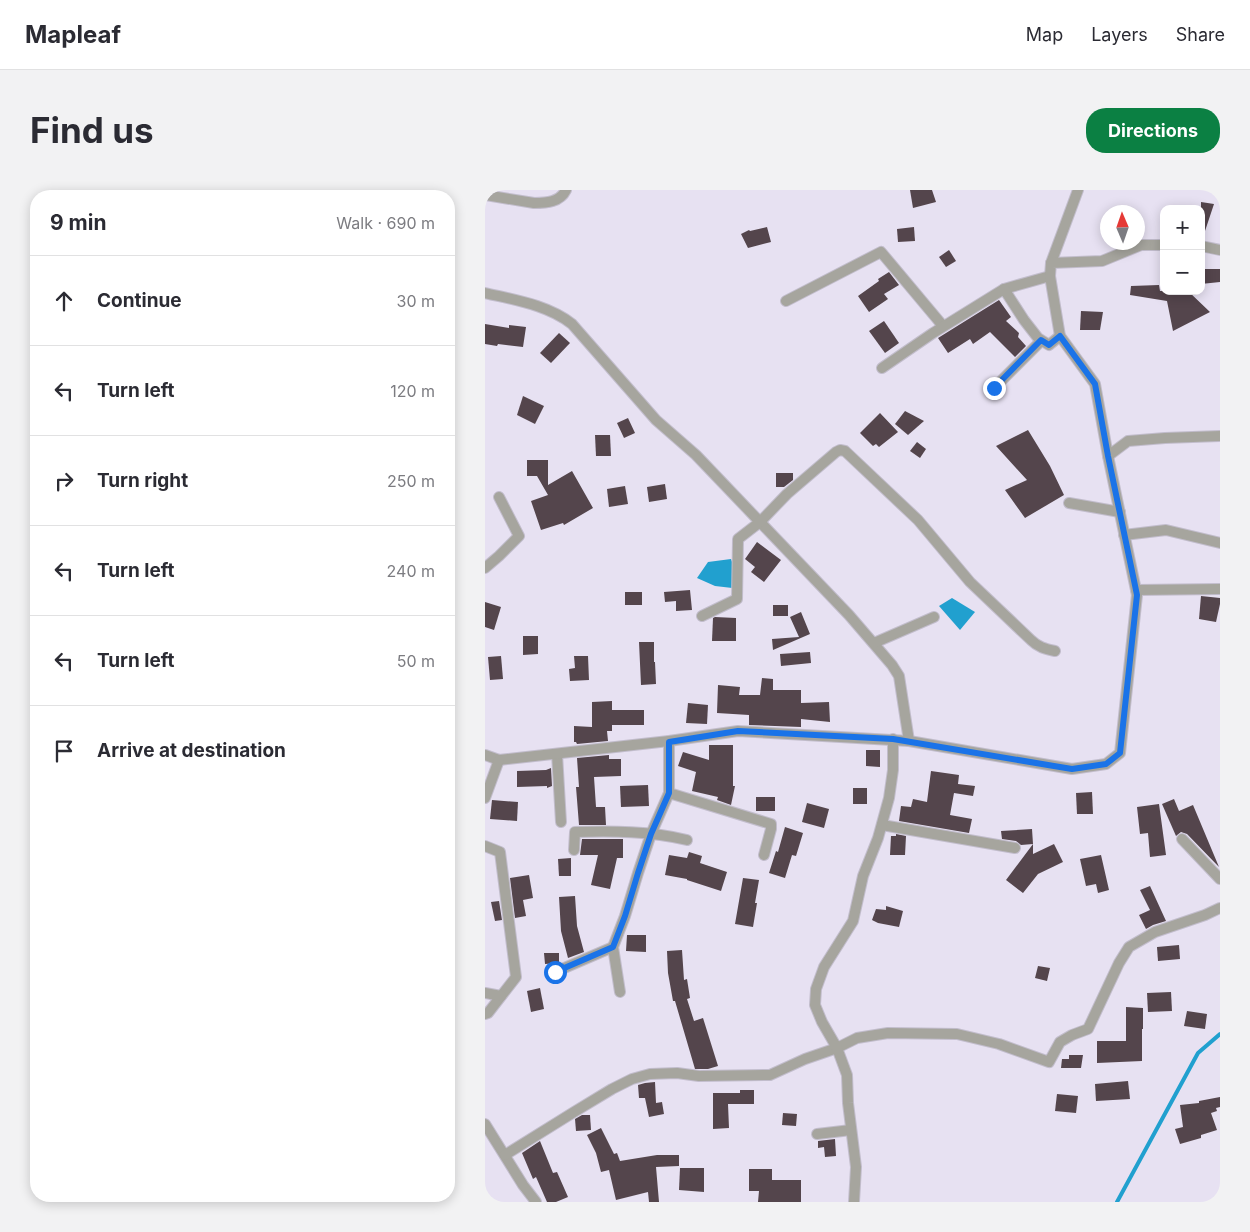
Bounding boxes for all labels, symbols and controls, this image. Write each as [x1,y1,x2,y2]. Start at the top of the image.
text: Mapleaf [25,20,121,49]
text: Map [1026,24,1063,45]
text: Layers [1091,24,1148,45]
text: Share [1176,24,1225,45]
button: Directions [1086,108,1220,153]
text: Find us [30,109,154,151]
north arrow [1100,205,1145,250]
map controls [1160,205,1205,295]
button: + [1160,205,1205,250]
text: 9 min [50,210,107,235]
text: Walk · 690 m [336,213,435,233]
button: − [1160,250,1205,295]
icon: ahead [50,287,78,315]
text: Continue [97,289,182,312]
text: 30 m [397,291,435,311]
icon: left [50,377,78,405]
route end [983,377,1006,400]
text: Turn left [97,379,175,402]
text: 120 m [390,381,435,401]
icon: right [50,467,78,495]
text: Turn right [97,469,188,492]
text: 250 m [387,471,435,491]
icon: left [50,557,78,585]
text: Turn left [97,559,175,582]
text: 240 m [387,561,435,581]
icon: left [50,647,78,675]
text: Turn left [97,649,175,672]
text: 50 m [397,651,435,671]
icon: arrive [50,737,78,765]
text: Arrive at destination [97,739,286,762]
route start [544,961,567,984]

